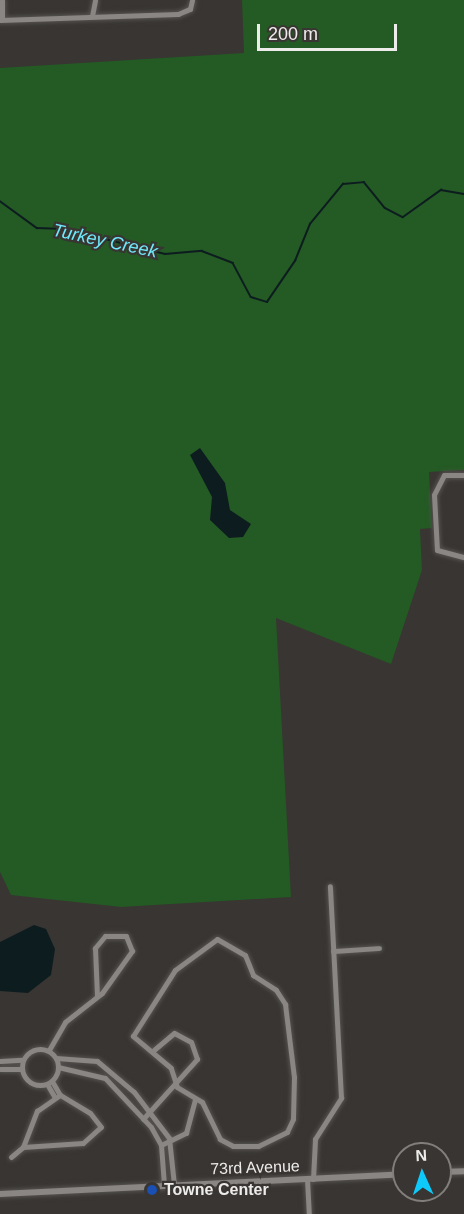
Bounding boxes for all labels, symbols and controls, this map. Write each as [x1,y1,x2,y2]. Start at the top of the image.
scale bar [260,12,400,50]
text: 200 m [268,24,318,44]
water label: Turkey Creek [51,219,159,263]
north arrow [392,1142,452,1202]
text: N [415,1147,427,1164]
street label: 73rd Avenue [209,1157,301,1179]
place label: Towne Center [164,1180,269,1200]
marker: Towne Center [145,1183,159,1197]

